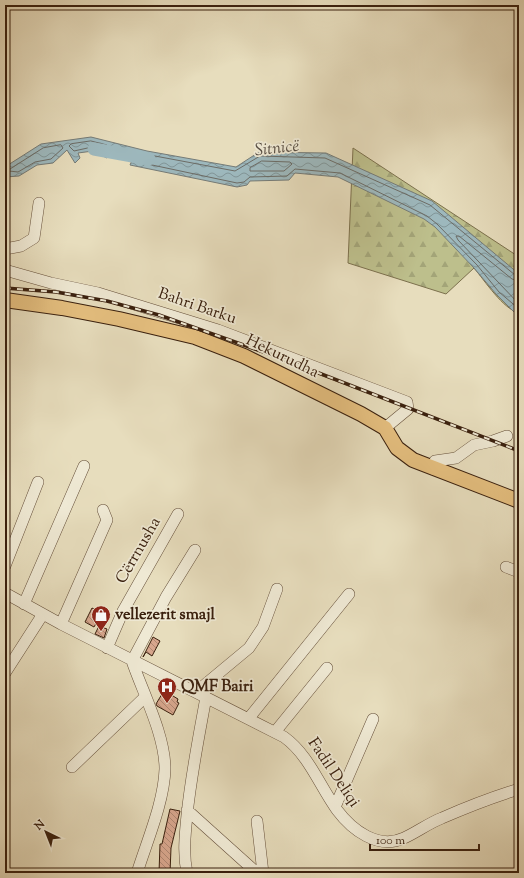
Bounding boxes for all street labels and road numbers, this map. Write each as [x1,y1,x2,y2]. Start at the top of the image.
street label: Bahri Barku [155,283,239,331]
street label: Hekurudha [242,329,323,385]
street label: Cërrnusha [111,513,168,589]
street label: Fadil Deliqi [301,734,365,813]

